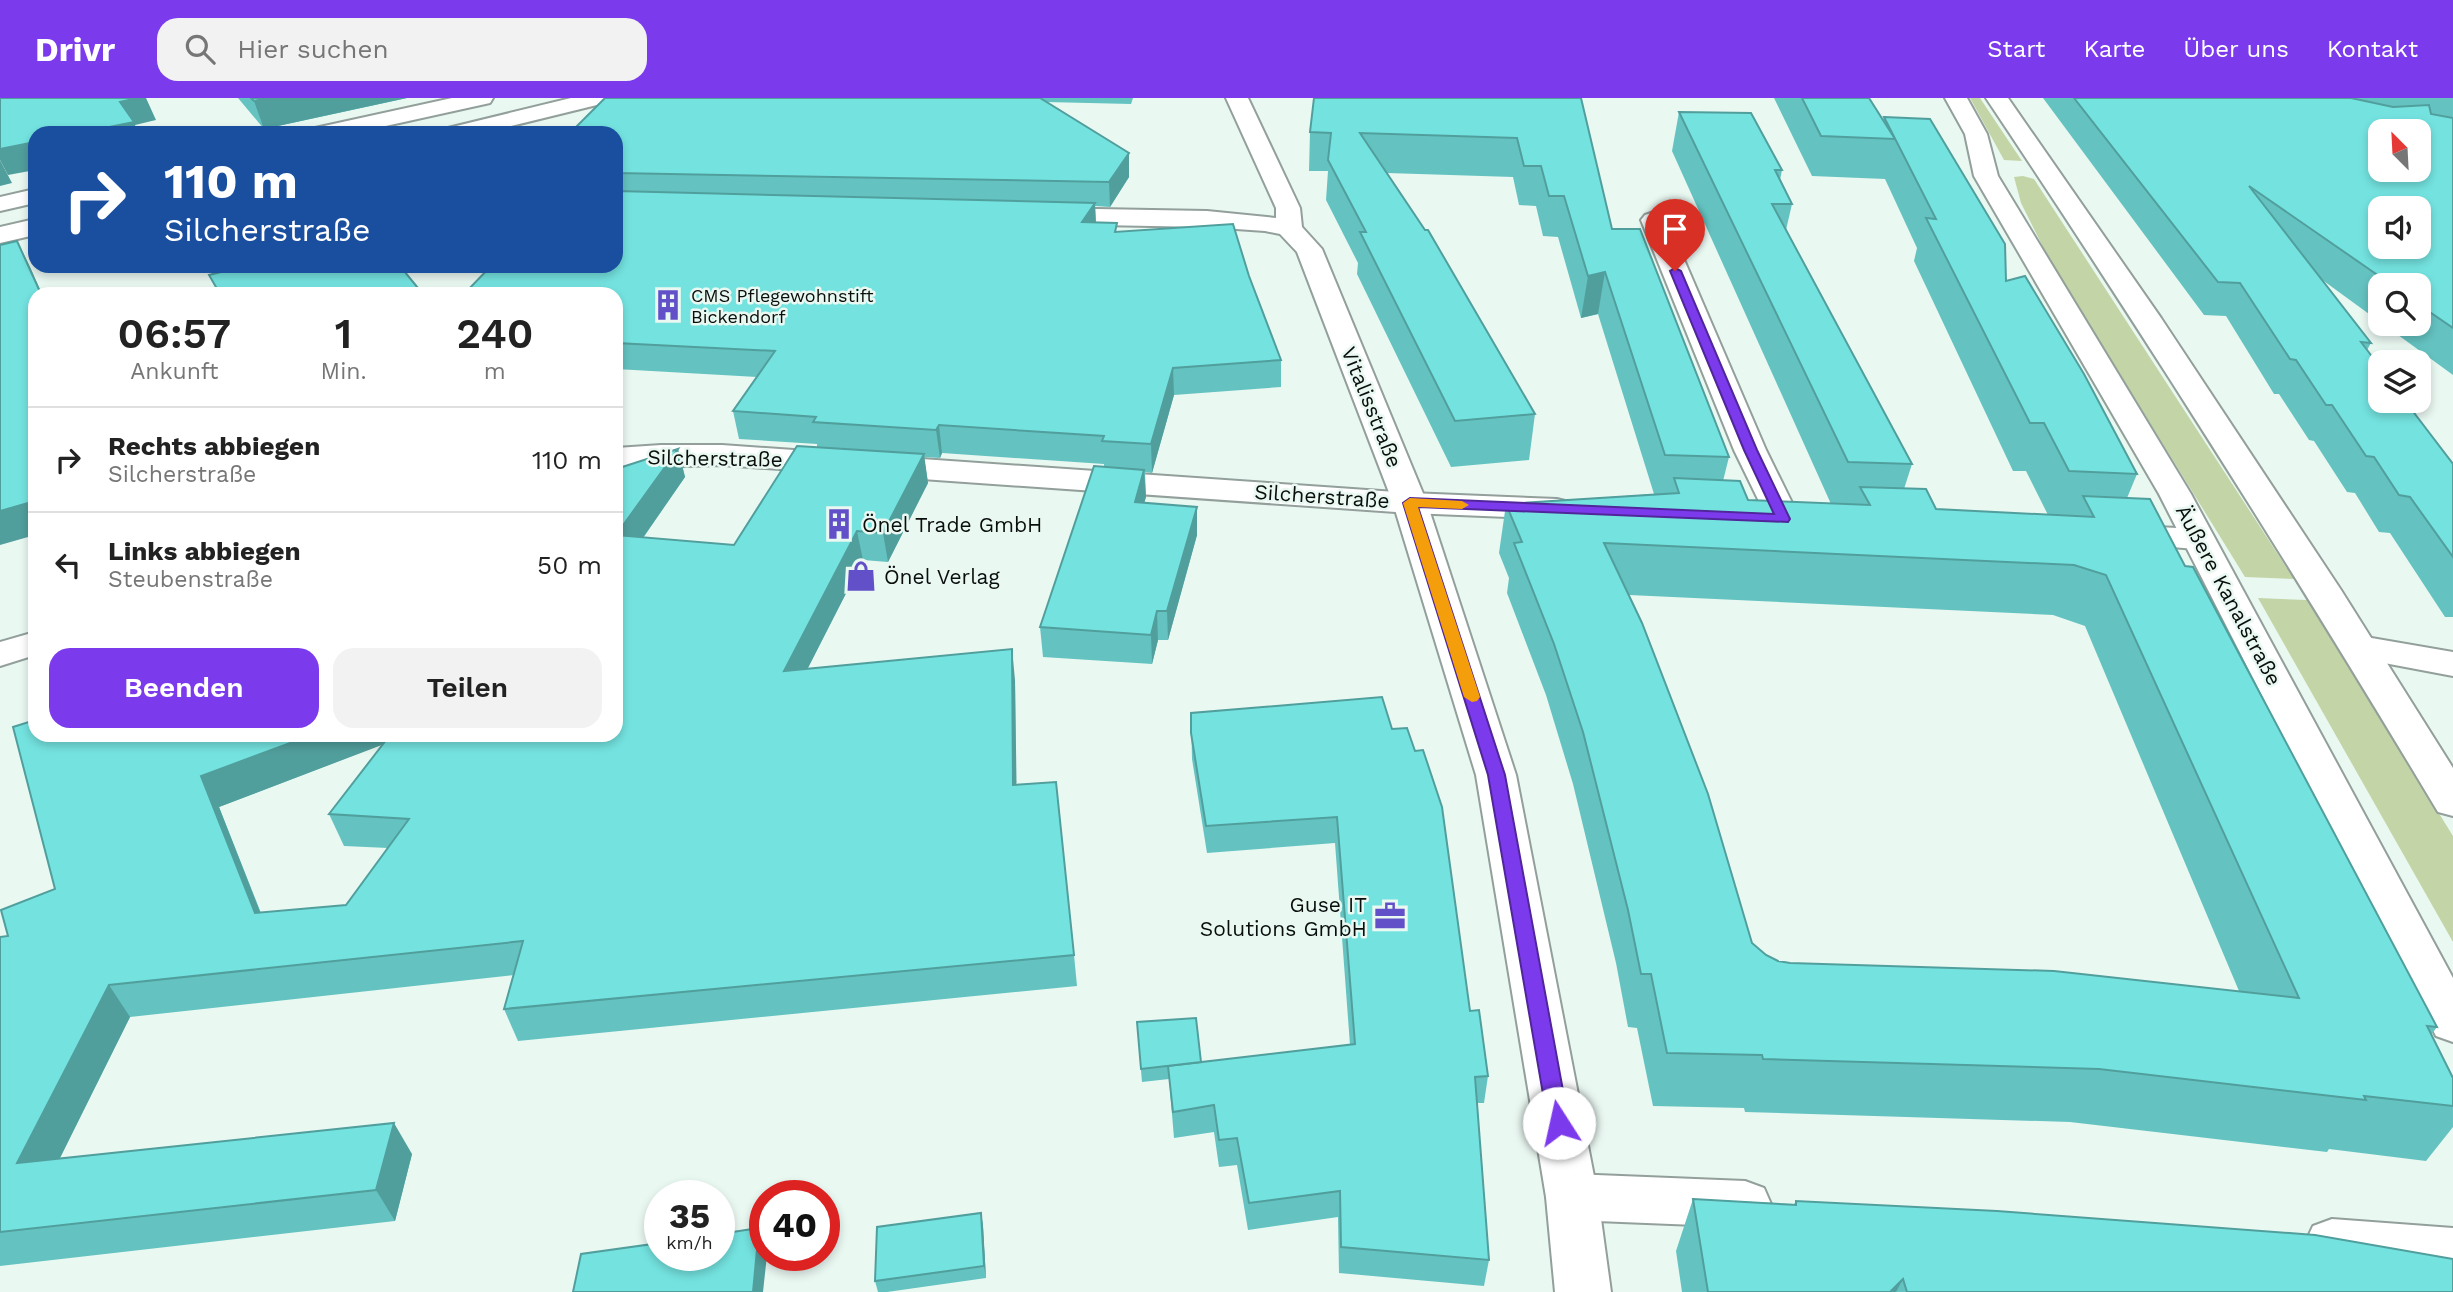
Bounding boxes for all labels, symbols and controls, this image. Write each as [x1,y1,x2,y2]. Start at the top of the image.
search box [157,18,647,81]
text: Drivr [35,30,115,69]
icon: search [181,30,219,68]
text: Hier suchen [237,34,389,64]
text: Start [1987,35,2045,63]
text: Karte [2083,35,2145,63]
text: Über uns [2183,35,2289,63]
text: Kontakt [2327,35,2418,63]
north arrow [2368,119,2431,182]
map controls [2368,119,2431,413]
text: 110 m [164,152,298,210]
icon: right [49,154,140,245]
button: sound [2368,196,2431,259]
pin [1645,199,1705,271]
icon: arrive [1656,210,1694,248]
text: Silcherstraße [164,211,370,249]
button: search [2368,273,2431,336]
place label: CMS Pflegewohnstift Bickendorf [691,285,874,327]
building icon: CMS Pflegewohnstift Bickendorf [651,288,685,322]
text: 06:57 [118,309,231,358]
text: 1 [335,309,352,358]
text: 240 [456,309,534,358]
street label: Vitalisstraße [1336,343,1408,471]
button: layers [2368,350,2431,413]
text: Ankunft [130,358,218,385]
text: Min. [321,358,367,385]
text: m [484,358,506,385]
text: Rechts abbiegen [108,431,320,461]
icon: right [49,441,87,479]
street label: Silcherstraße [647,444,783,472]
text: 110 m [532,445,602,475]
text: Silcherstraße [108,461,256,488]
street label: Silcherstraße [1254,479,1390,513]
street label: Äußere Kanalstraße [2171,500,2287,690]
building icon: Önel Trade GmbH [822,507,856,541]
place label: Önel Trade GmbH [862,512,1042,537]
text: Links abbiegen [108,536,301,566]
icon: left [49,546,87,584]
text: 50 m [537,550,602,580]
shop icon: Önel Verlag [844,559,878,593]
place label: Önel Verlag [884,564,1000,589]
text: Steubenstraße [108,566,273,593]
button: Beenden [49,648,319,728]
button: Teilen [333,648,602,728]
place label: Guse IT Solutions GmbH [1200,892,1367,941]
office icon: Guse IT Solutions GmbH [1373,899,1407,933]
position arrow [1522,1086,1596,1160]
speed limit sign: 40 [749,1180,840,1271]
text: 35 [669,1195,710,1237]
text: km/h [666,1232,713,1253]

